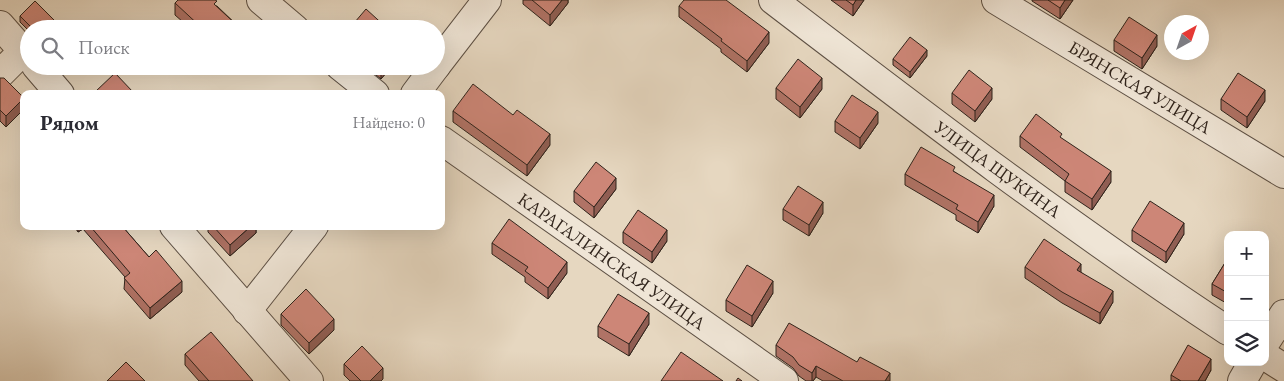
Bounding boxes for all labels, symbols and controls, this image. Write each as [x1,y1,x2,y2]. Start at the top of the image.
north arrow [1164,15,1209,60]
search box [20,20,445,75]
icon: search [38,34,66,62]
text: Поиск [78,35,130,60]
street label: БРЯНСКАЯ УЛИЦА [1064,35,1216,139]
text: Рядом [40,109,99,136]
text: Найдено: 0 [353,112,425,133]
street label: УЛИЦА ЩУКИНА [929,115,1066,223]
street label: КАРАГАЛИНСКАЯ УЛИЦА [514,187,711,335]
map controls [1224,231,1269,366]
button: + [1224,231,1269,276]
button: − [1224,276,1269,321]
button: layers [1224,321,1269,366]

